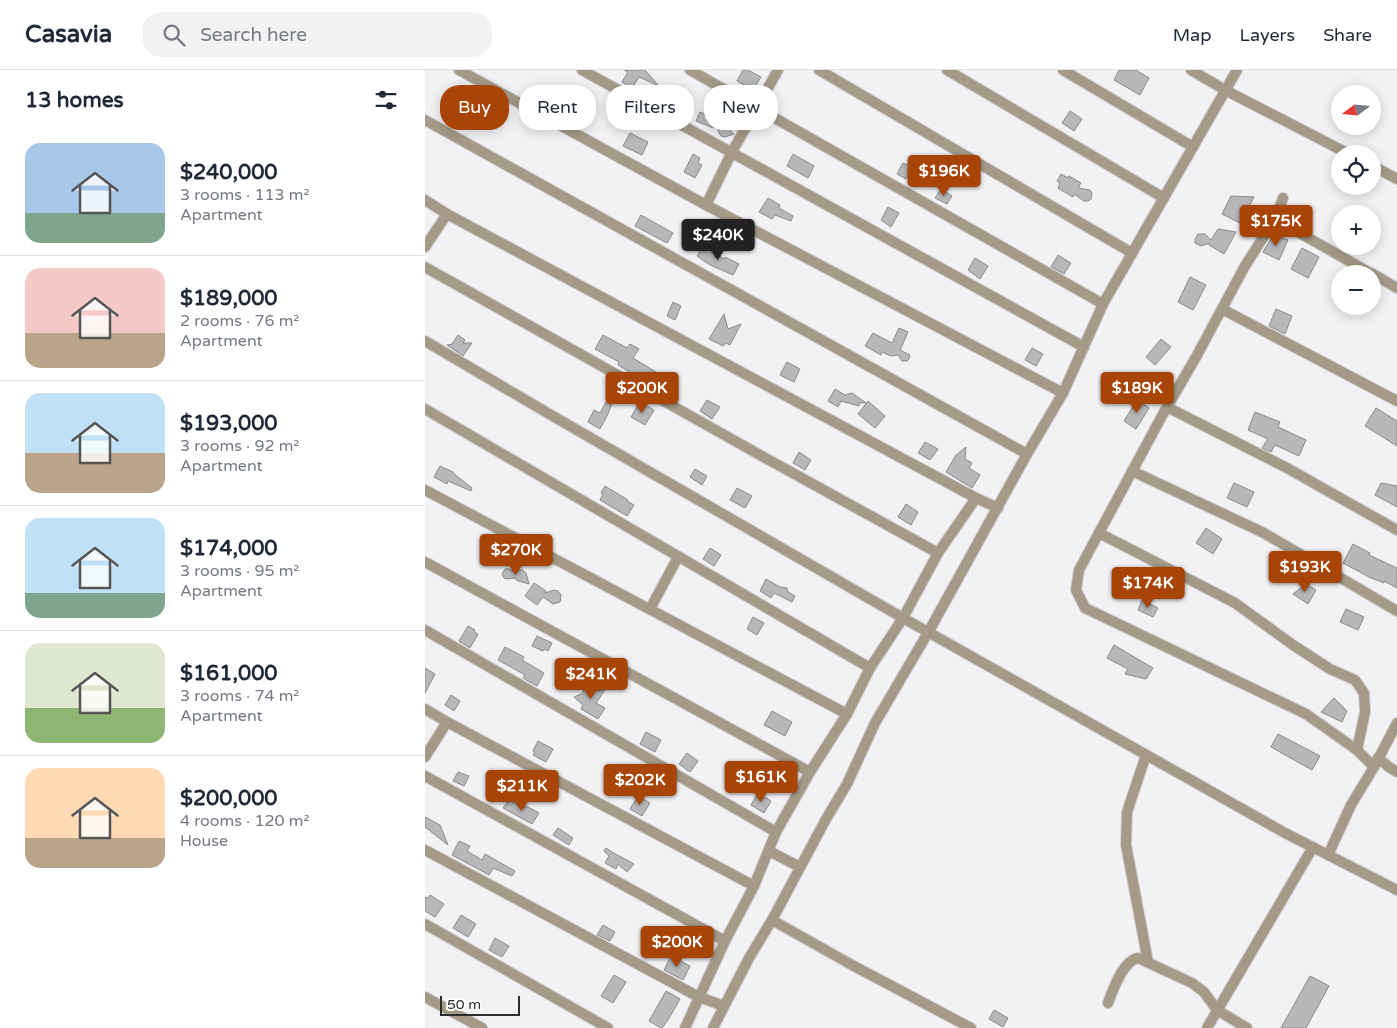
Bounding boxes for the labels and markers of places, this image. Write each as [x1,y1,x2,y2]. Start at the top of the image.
pin: $196K [909,154,979,197]
pin: $175K [1241,204,1311,247]
pin: $240K [683,218,753,261]
pin: $200K [607,372,677,414]
pin: $189K [1102,372,1172,414]
pin: $270K [481,534,551,576]
pin: $193K [1270,550,1340,593]
pin: $174K [1113,566,1183,609]
pin: $241K [556,658,626,700]
pin: $161K [726,760,796,803]
pin: $202K [605,764,675,806]
pin: $211K [487,770,557,812]
pin: $200K [642,926,712,968]

